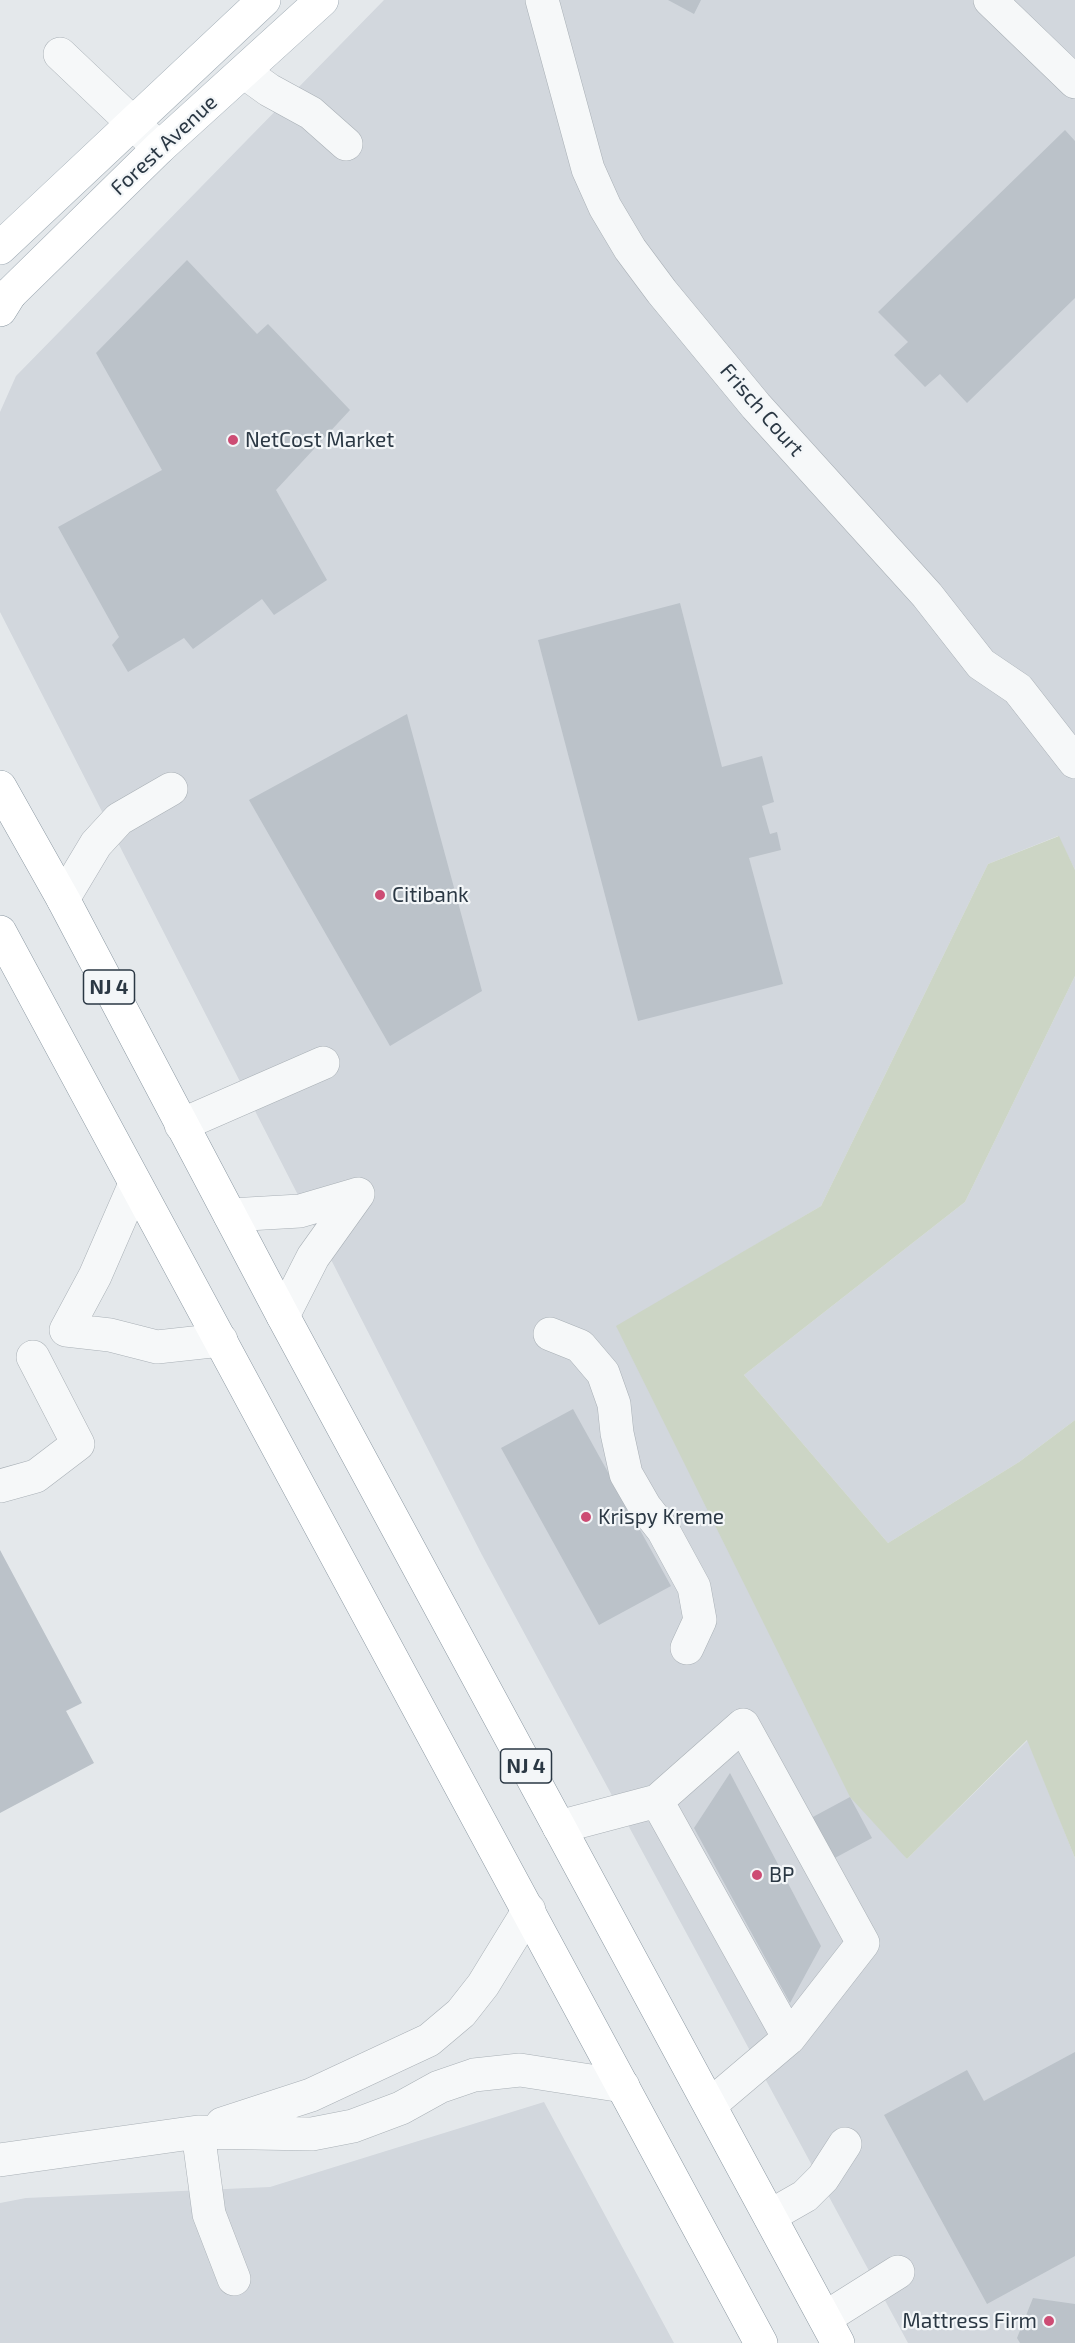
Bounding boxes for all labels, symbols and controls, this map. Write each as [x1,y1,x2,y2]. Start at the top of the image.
street label: Forest Avenue [106,89,222,201]
street label: Frisch Court [715,358,809,462]
place label: NetCost Market [245,427,394,453]
marker: NetCost Market [226,433,240,447]
place label: Citibank [392,882,469,908]
marker: Citibank [373,888,387,902]
road number: NJ 4 [84,970,134,1004]
place label: Krispy Kreme [598,1504,724,1530]
marker: Krispy Kreme [579,1510,593,1524]
road number: NJ 4 [500,1749,552,1783]
place label: BP [769,1862,794,1888]
marker: BP [750,1868,764,1882]
place label: Mattress Firm [902,2308,1037,2334]
marker: Mattress Firm [1042,2314,1056,2328]

